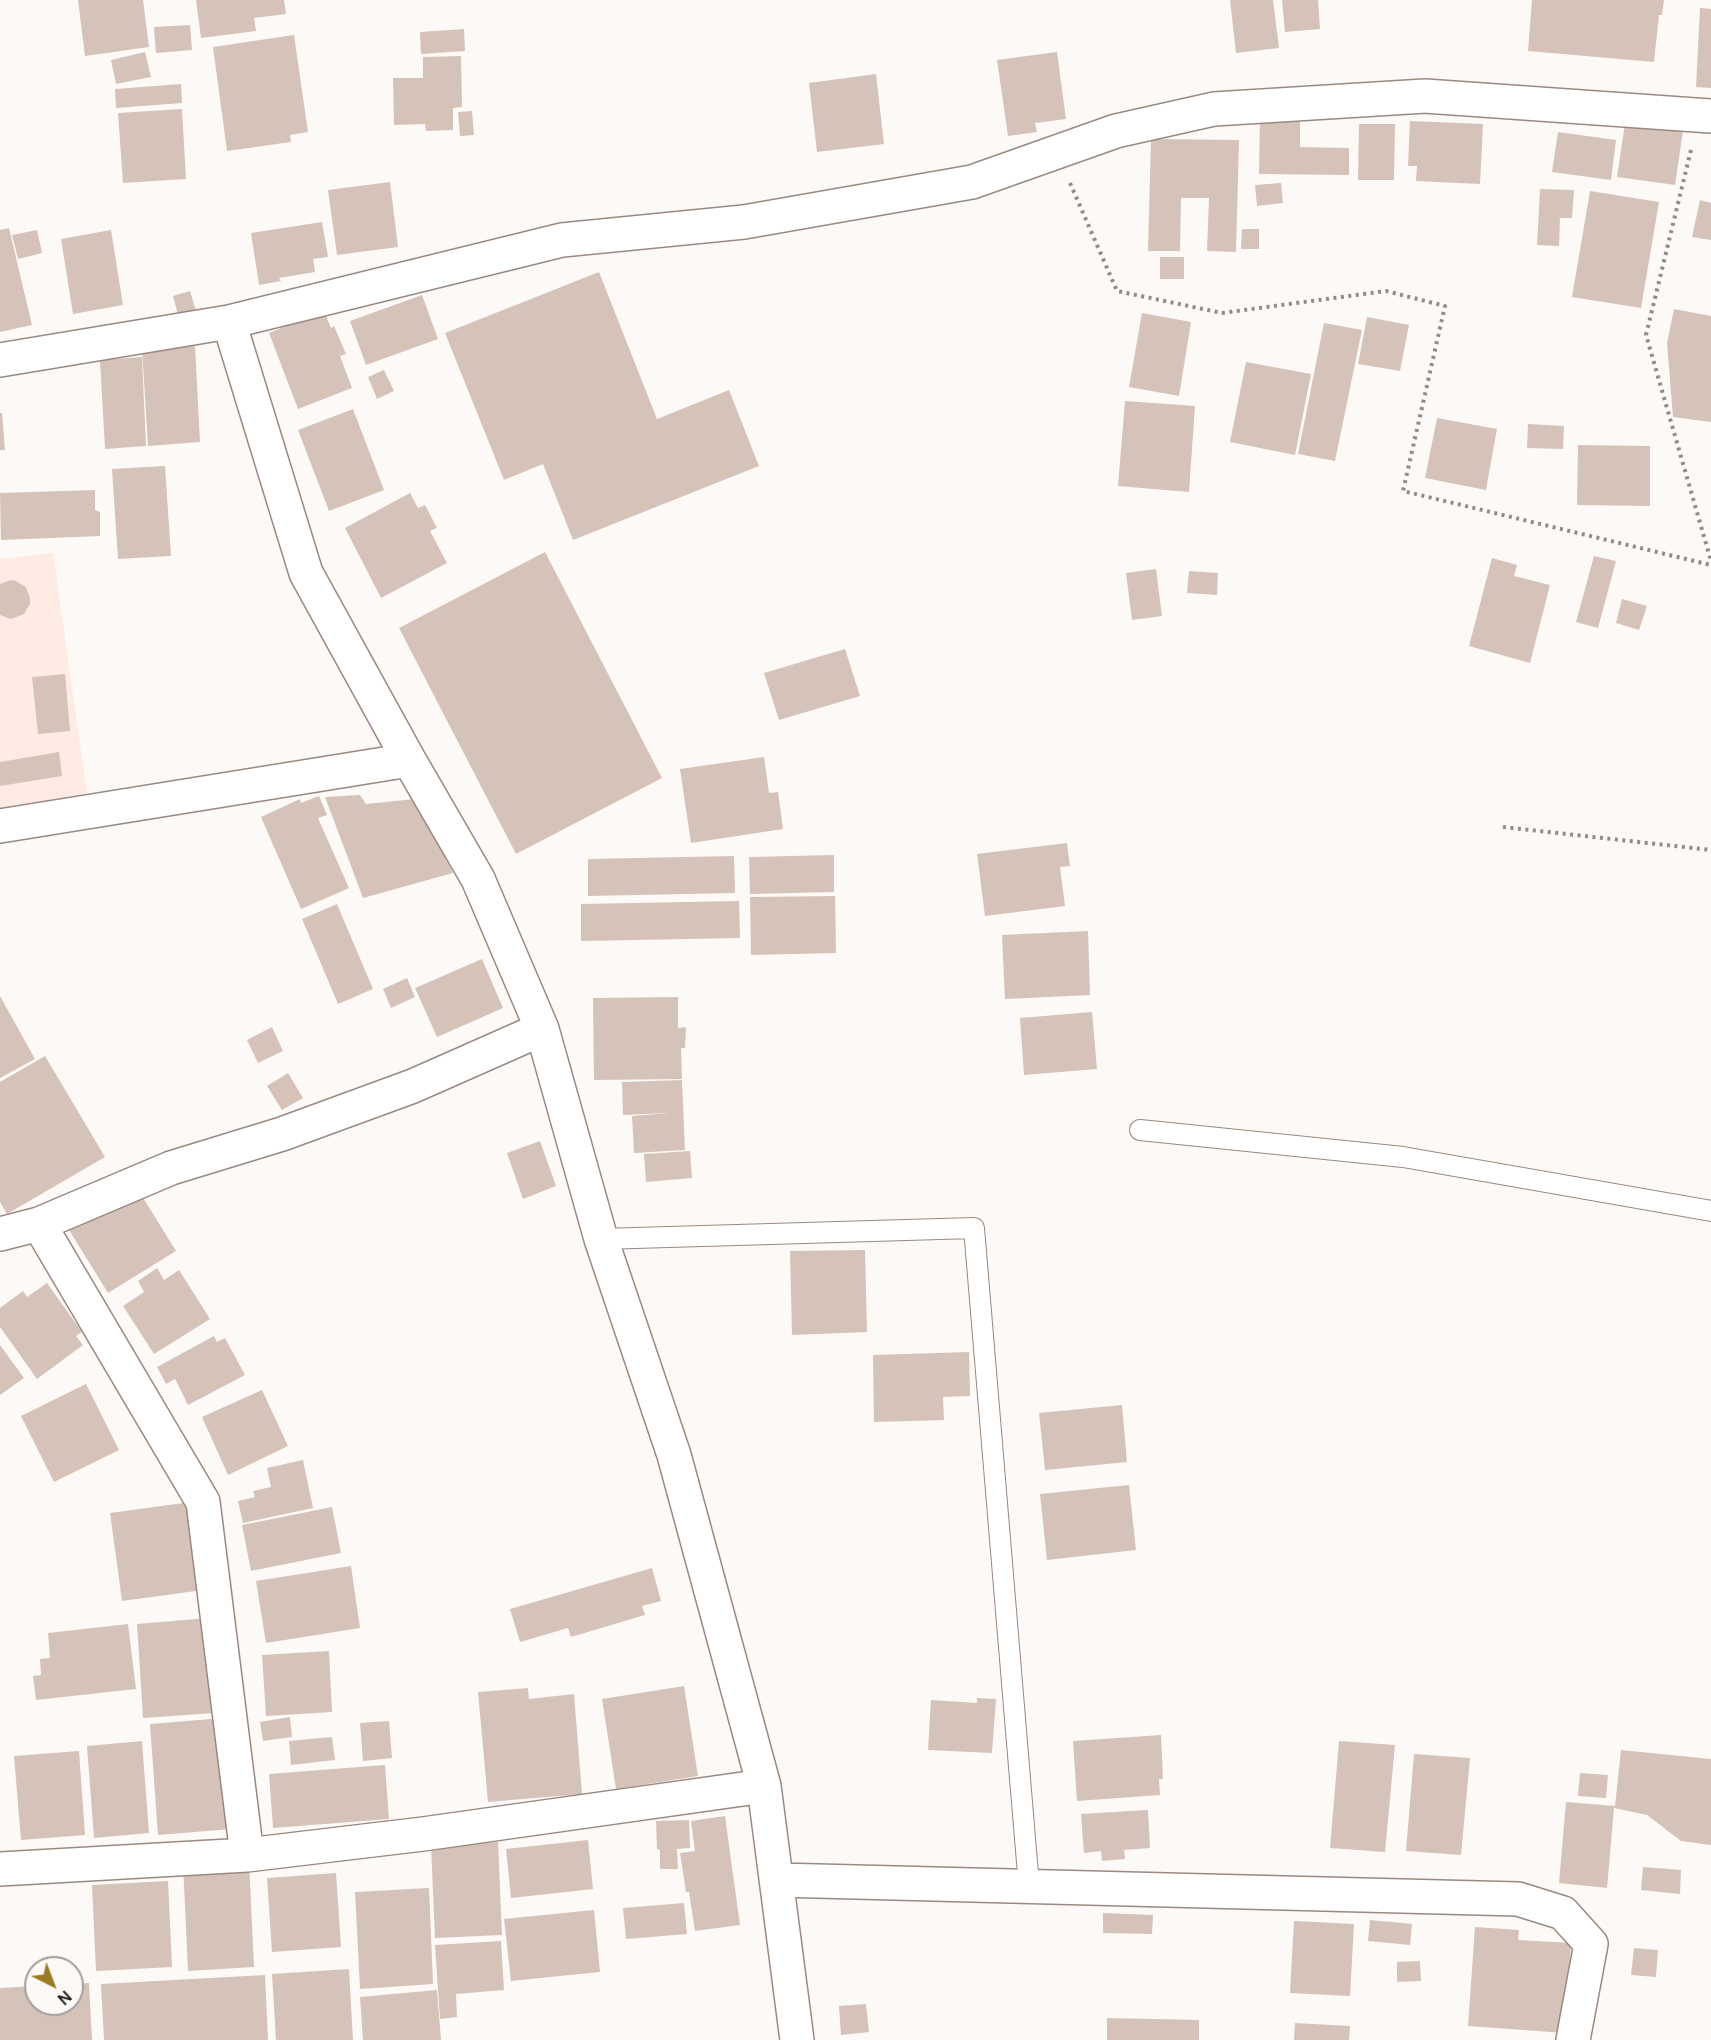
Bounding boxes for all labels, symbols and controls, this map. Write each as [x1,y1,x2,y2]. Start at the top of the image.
north arrow [24,1956,84,2016]
text: N [53,1986,76,2010]

